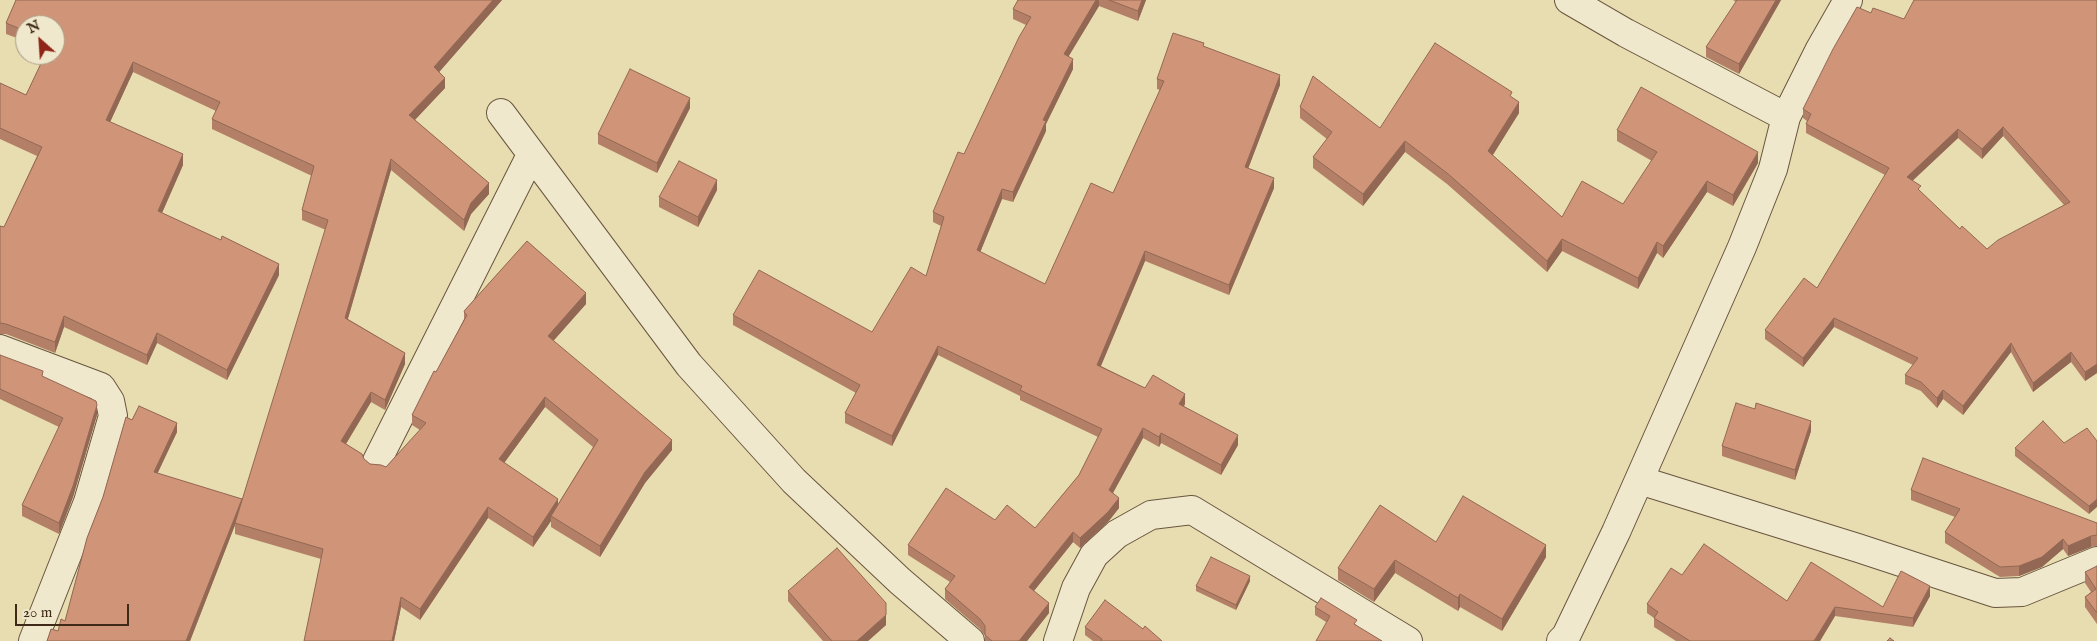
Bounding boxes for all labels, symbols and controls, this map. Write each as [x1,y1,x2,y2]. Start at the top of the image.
north arrow [15,15,65,65]
text: N [24,17,43,38]
scale bar [18,594,131,626]
text: 20 m [23,603,52,622]

